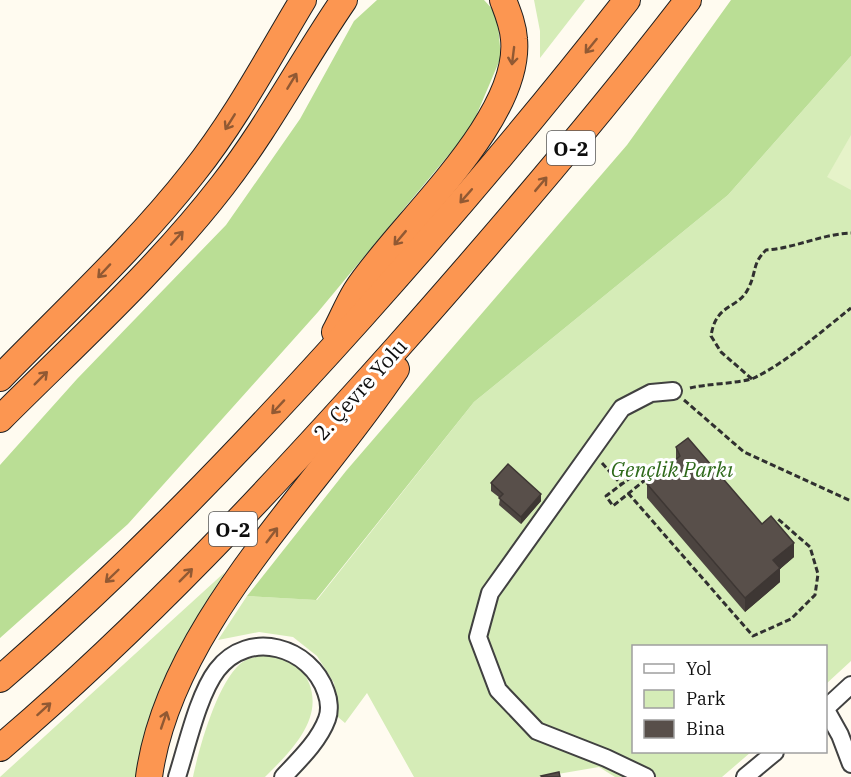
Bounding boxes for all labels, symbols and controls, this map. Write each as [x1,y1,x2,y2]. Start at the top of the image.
one-way arrow [584,38,597,54]
one-way arrow [507,46,518,66]
one-way arrow [287,73,299,90]
one-way arrow [223,113,235,130]
road number: O-2 [547,131,595,165]
one-way arrow [534,177,548,192]
one-way arrow [459,188,473,203]
one-way arrow [393,230,407,245]
one-way arrow [170,231,184,246]
one-way arrow [97,263,111,278]
street label: 2. Çevre Yolu [307,332,413,446]
one-way arrow [34,370,49,385]
one-way arrow [271,400,285,415]
park label: Gençlik Parkı [611,455,734,483]
road number: O-2 [209,512,257,546]
one-way arrow [265,527,278,543]
one-way arrow [178,568,193,583]
one-way arrow [105,569,120,583]
legend [632,645,827,753]
text: Yol [686,657,712,680]
text: Park [686,687,726,710]
one-way arrow [36,702,51,716]
one-way arrow [159,712,170,730]
text: Bina [686,717,725,740]

